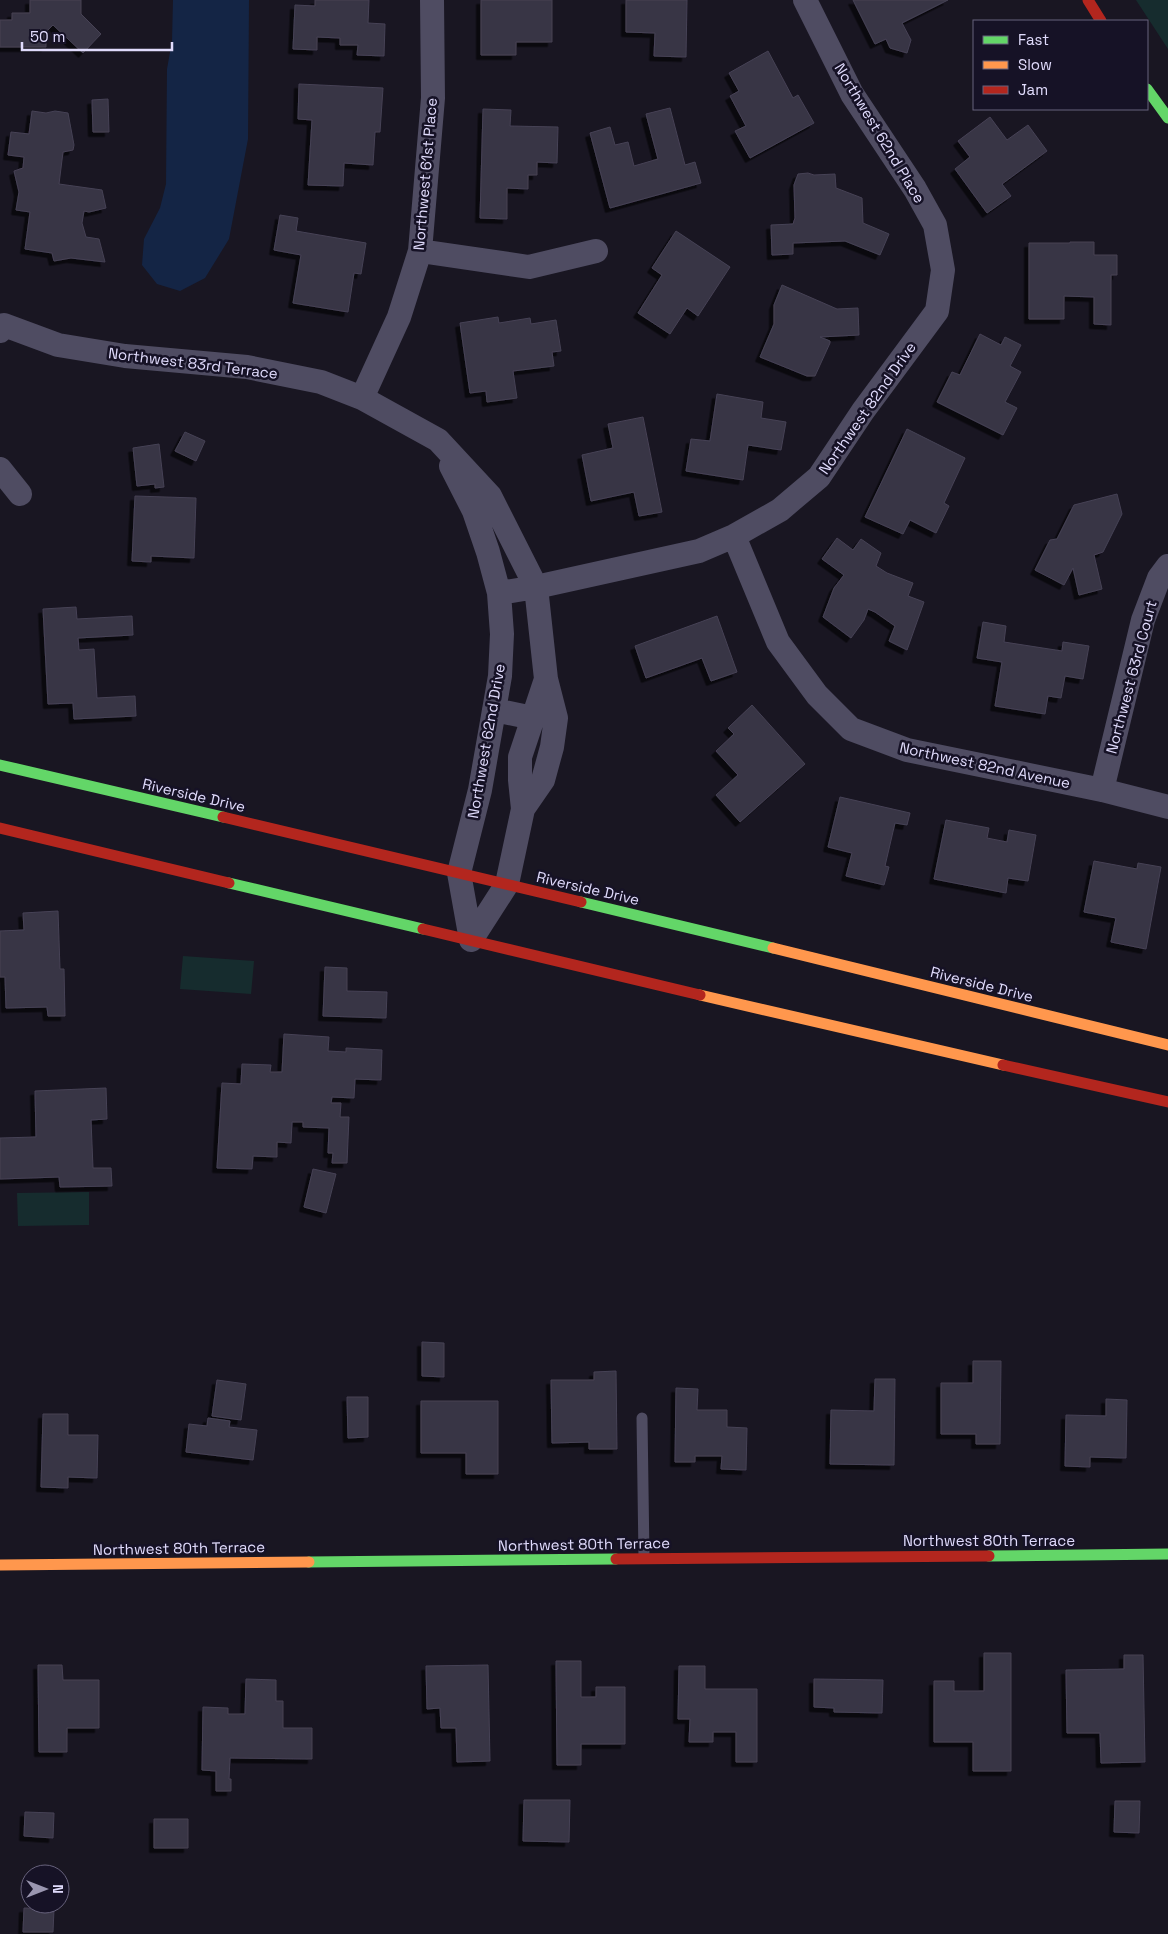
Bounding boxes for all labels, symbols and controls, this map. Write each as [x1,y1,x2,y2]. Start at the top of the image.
scale bar [22,20,172,52]
legend [973,20,1148,110]
text: 50 m [30,27,65,46]
text: Fast [1018,30,1049,49]
text: Slow [1018,55,1052,74]
street label: Northwest 62nd Place [831,60,929,207]
text: Jam [1018,80,1048,99]
street label: Northwest 61st Place [409,97,441,251]
street label: Northwest 82nd Drive [814,338,920,478]
street label: Northwest 83rd Terrace [107,343,279,383]
street label: Northwest 63rd Court [1101,598,1161,756]
street label: Northwest 62nd Drive [463,662,509,820]
street label: Northwest 82nd Avenue [898,738,1072,792]
street label: Riverside Drive [141,774,248,816]
street label: Riverside Drive [535,867,642,909]
street label: Riverside Drive [929,962,1035,1006]
street label: Northwest 80th Terrace [903,1531,1075,1550]
street label: Northwest 80th Terrace [498,1533,670,1555]
street label: Northwest 80th Terrace [93,1537,265,1559]
north arrow [20,1864,70,1914]
text: N [49,1884,67,1894]

